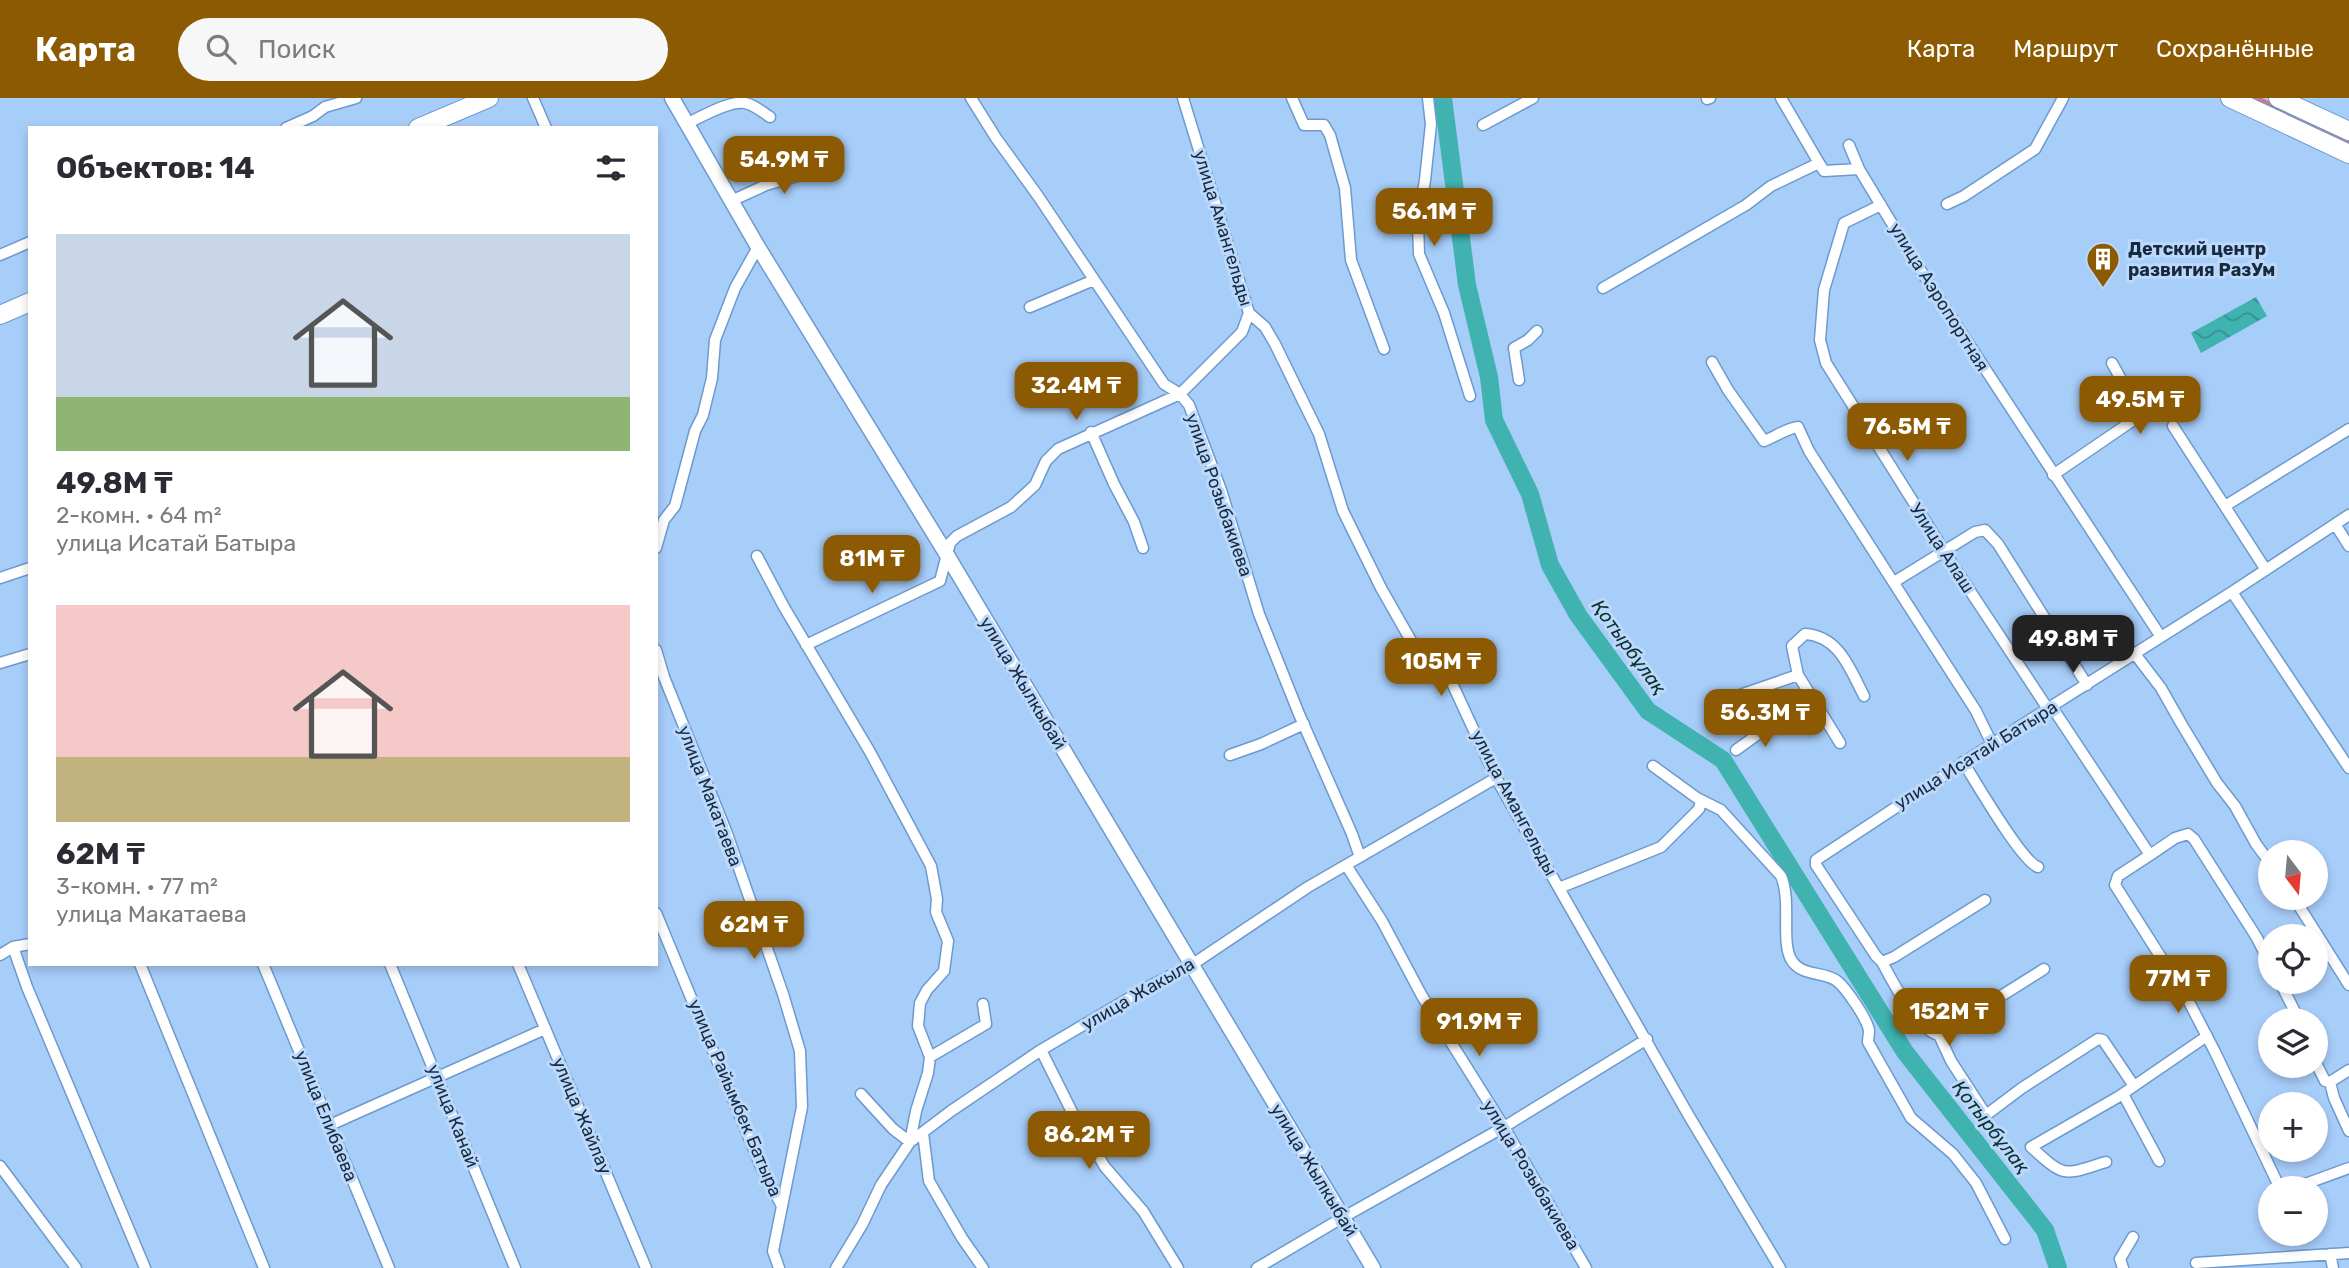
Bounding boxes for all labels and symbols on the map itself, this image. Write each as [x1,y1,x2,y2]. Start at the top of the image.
pin: 54.9M ₸ [719,136,849,196]
street label: улица Амангельды [1189,147,1257,309]
pin: 56.1M ₸ [1369,188,1499,248]
street label: улица Аэропортная [1884,219,1994,375]
place label: Детский центр развития РазУм [2128,238,2275,281]
building icon: Детский центр развития РазУм [2084,240,2122,289]
pin: 32.4M ₸ [1011,362,1141,422]
pin: 49.5M ₸ [2075,376,2205,436]
pin: 76.5M ₸ [1842,404,1972,463]
street label: улица Розыбакиева [1181,411,1257,579]
street label: Улица Алаш [1905,499,1979,597]
pin: 81M ₸ [823,536,921,595]
water label: Қотырбұлақ [1587,595,1671,699]
street label: улица Жылкыбай [975,613,1071,753]
pin: 49.8M ₸ [2008,616,2138,675]
pin: 105M ₸ [1384,638,1498,698]
pin: 56.3M ₸ [1700,690,1830,749]
street label: улица Исатай Батыра [1890,696,2062,814]
street label: улица Макатаева [673,722,747,870]
street label: улица Амангельды [1466,726,1562,880]
north arrow [2258,840,2328,910]
pin: 62M ₸ [705,902,803,961]
street label: улица Жакыла [1078,953,1198,1035]
pin: 77M ₸ [2129,956,2227,1015]
pin: 152M ₸ [1892,988,2006,1048]
street label: улица Райымбек Батыра [683,996,787,1200]
pin: 91.9M ₸ [1414,998,1544,1058]
street label: улица Елибаева [290,1047,362,1185]
street label: улица Жайлау [547,1054,617,1178]
street label: улица Канай [422,1061,484,1171]
water label: Қотырбұлақ [1947,1076,2035,1178]
street label: улица Розыбакиева [1477,1096,1585,1254]
street label: улица Жылкыбай [1266,1100,1362,1240]
pin: 86.2M ₸ [1024,1112,1154,1171]

